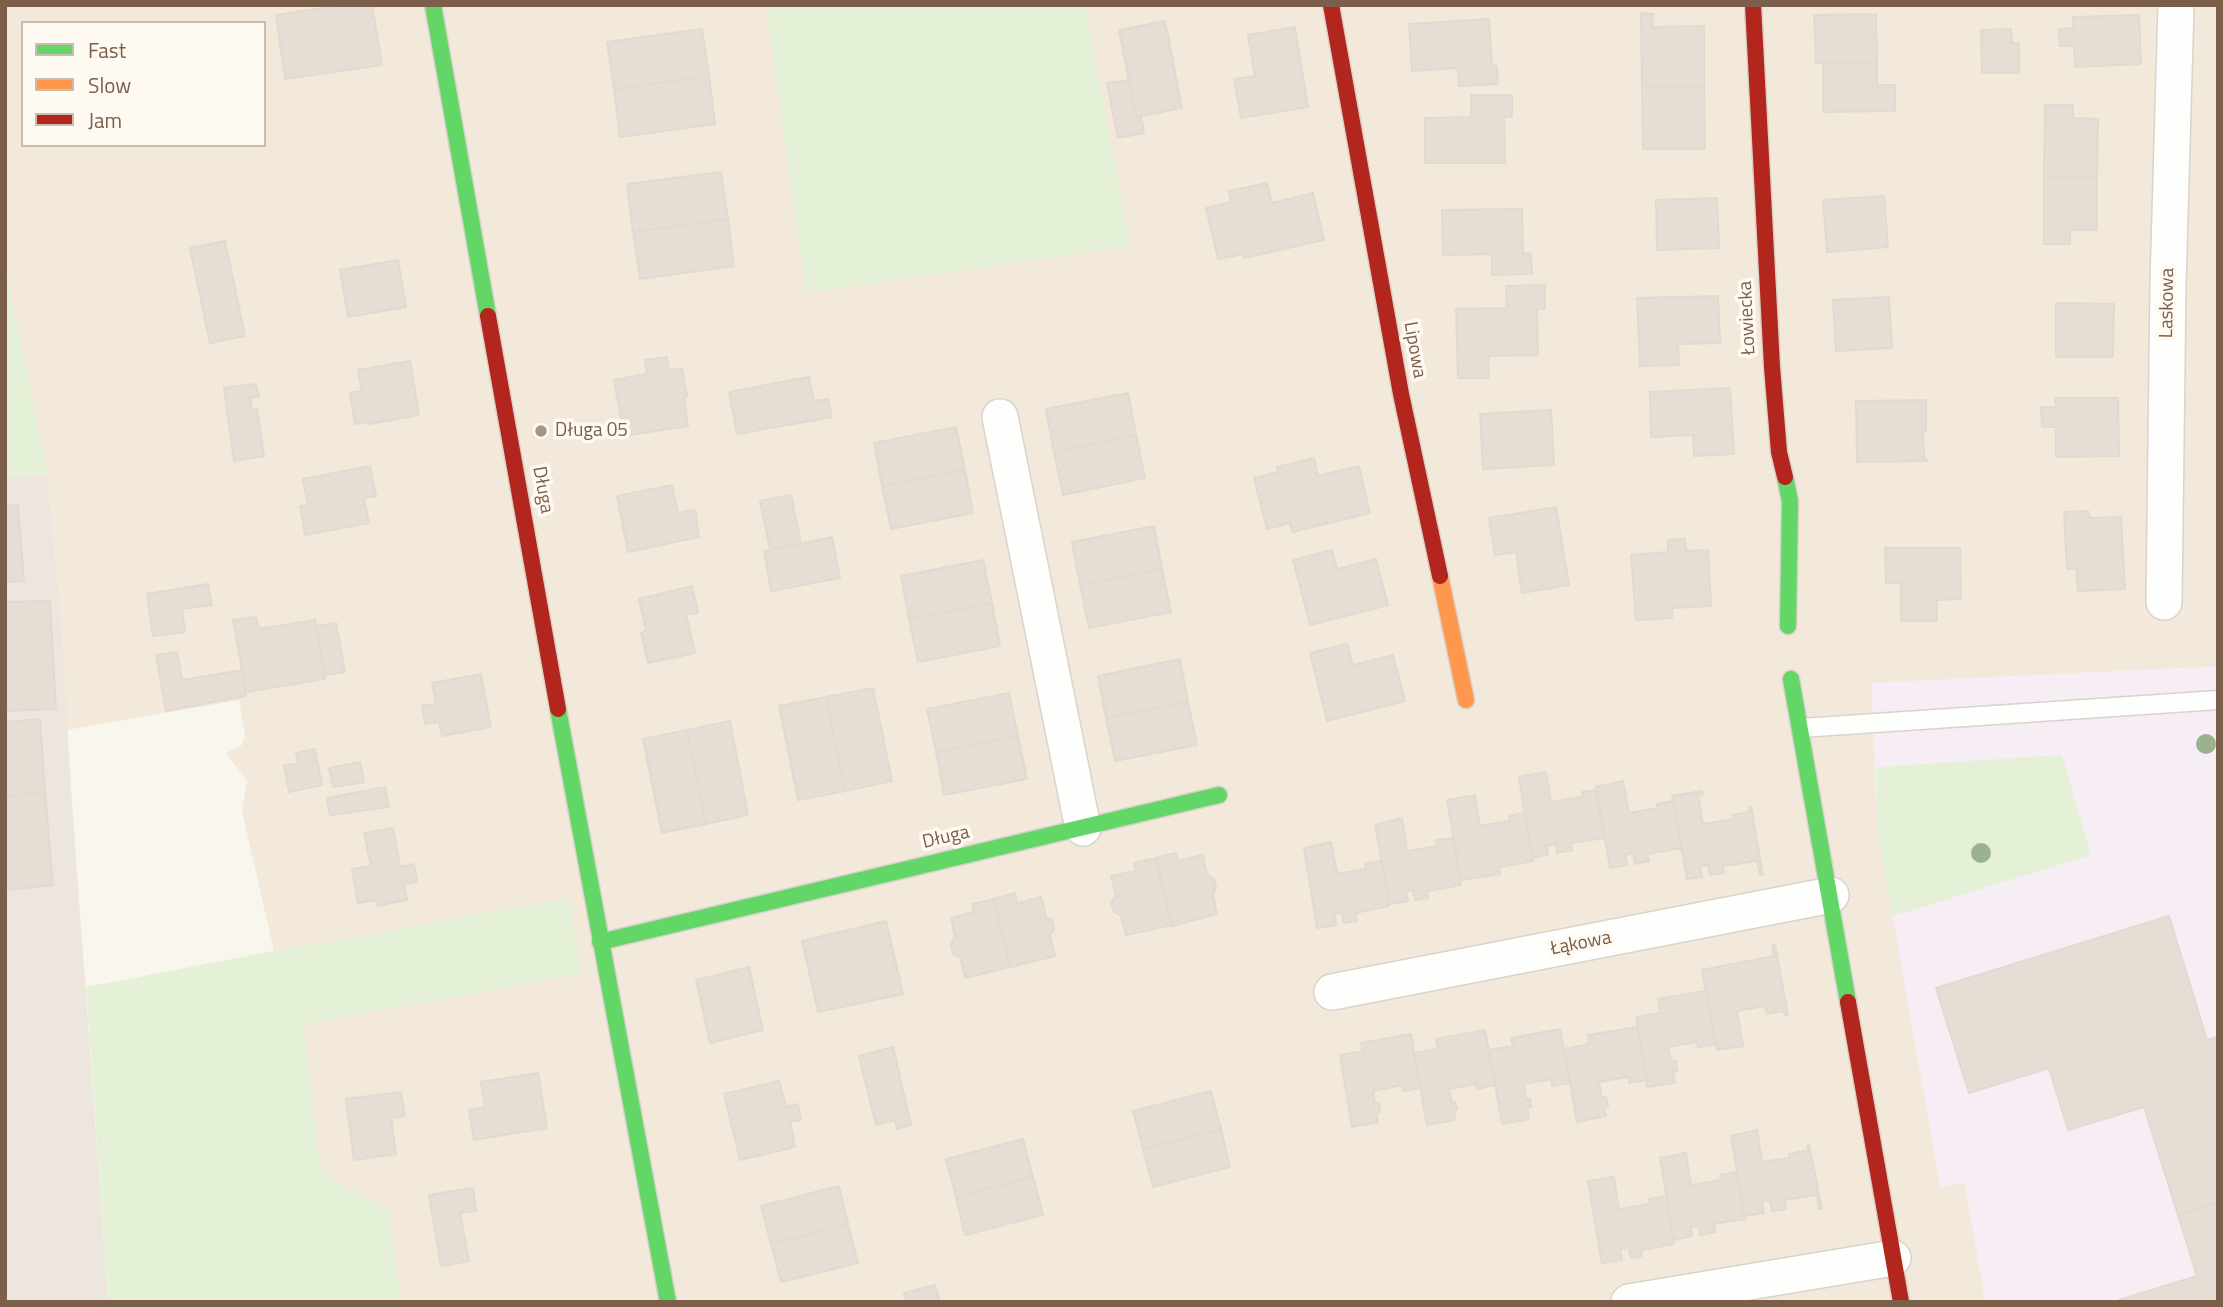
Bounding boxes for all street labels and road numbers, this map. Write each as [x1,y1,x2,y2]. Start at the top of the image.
street label: Laskowa [2156,268,2180,338]
street label: Łowiecka [1735,280,1761,356]
street label: Lipowa [1398,320,1430,380]
street label: Długa [527,465,557,515]
street label: Długa [920,822,972,854]
street label: Łąkowa [1549,927,1613,961]

